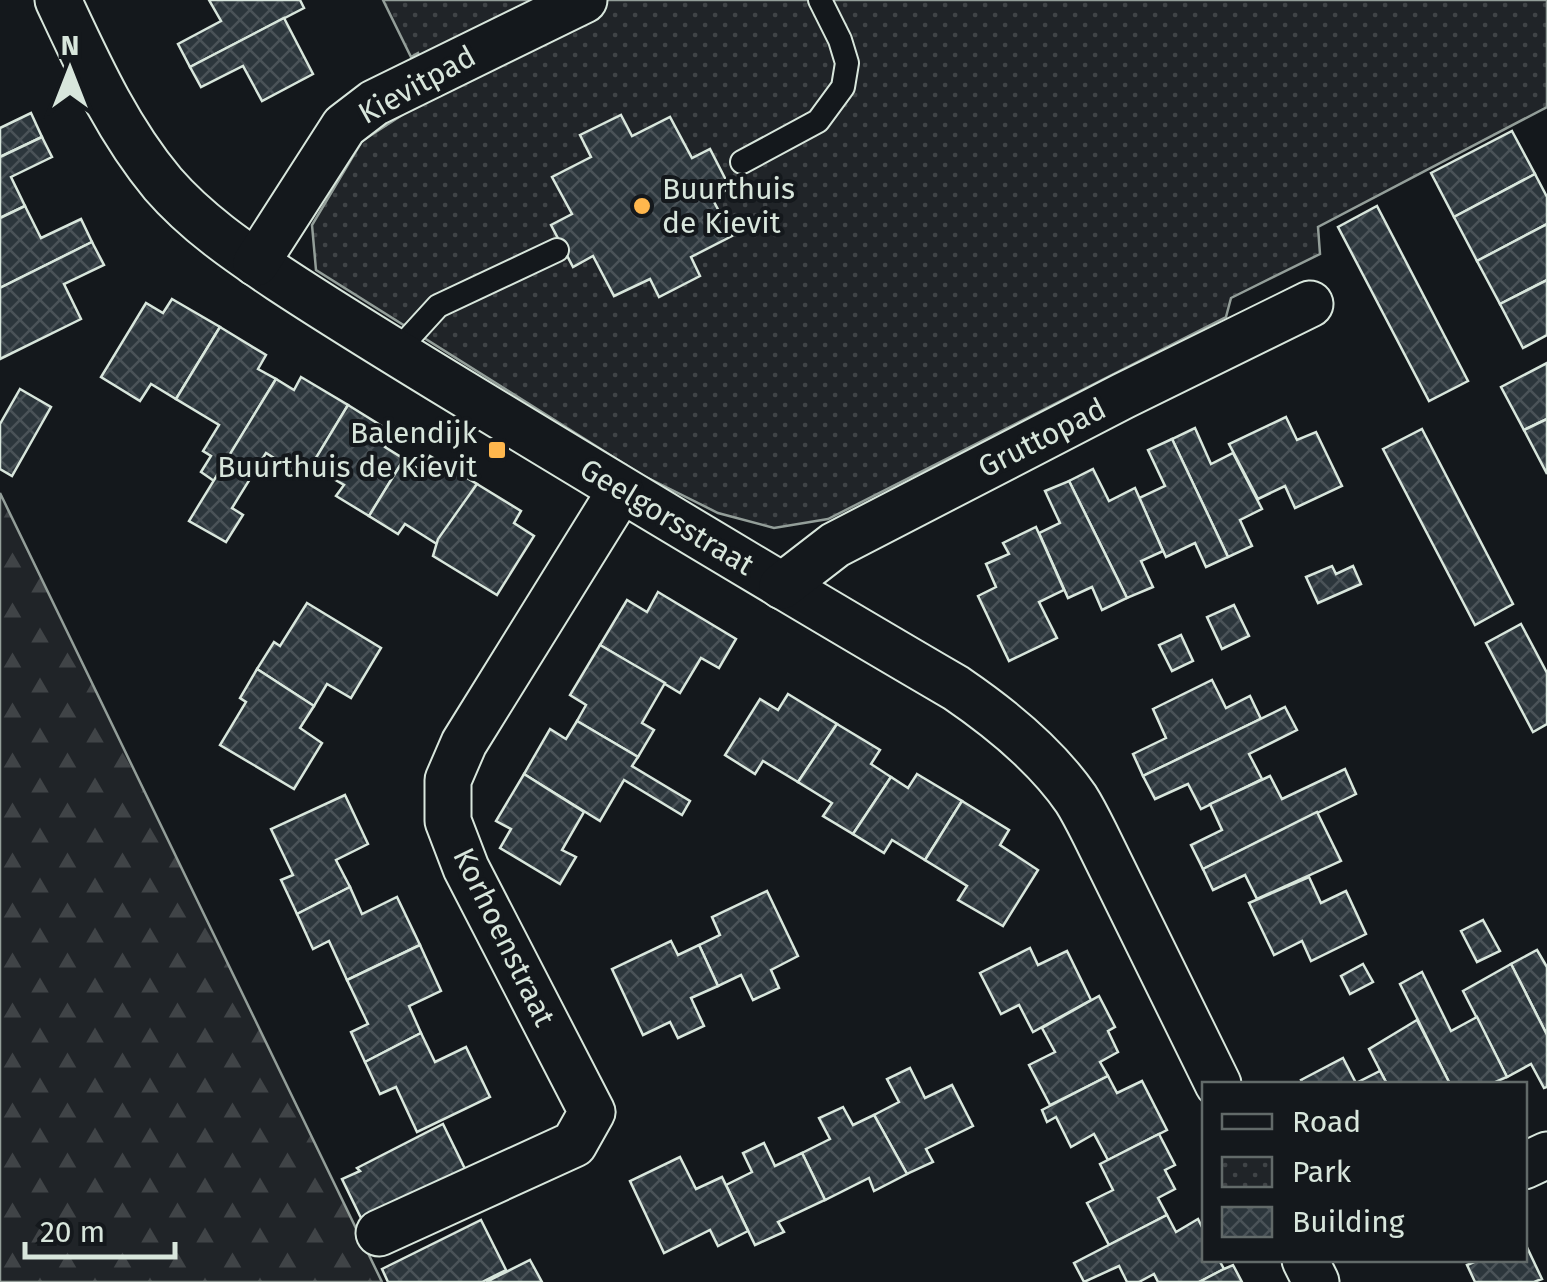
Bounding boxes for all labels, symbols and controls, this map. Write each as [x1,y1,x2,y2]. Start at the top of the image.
north arrow [20,20,120,120]
text: N [61,29,79,62]
street label: Kievitpad [352,38,482,132]
place label: Buurthuis de Kievit [662,171,795,241]
marker: Buurthuis de Kievit [631,195,653,217]
street label: Gruttopad [972,391,1112,485]
place label: Balendijk Buurthuis de Kievit [217,415,478,485]
marker: Balendijk Buurthuis de Kievit [486,439,508,461]
street label: Geelgorsstraat [573,451,761,583]
street label: Korhoenstraat [445,842,563,1032]
legend [1202,1082,1527,1262]
text: Road [1292,1104,1361,1140]
text: Park [1292,1154,1352,1190]
scale bar [25,1197,175,1259]
text: Building [1292,1204,1405,1240]
text: 20 m [40,1214,105,1250]

